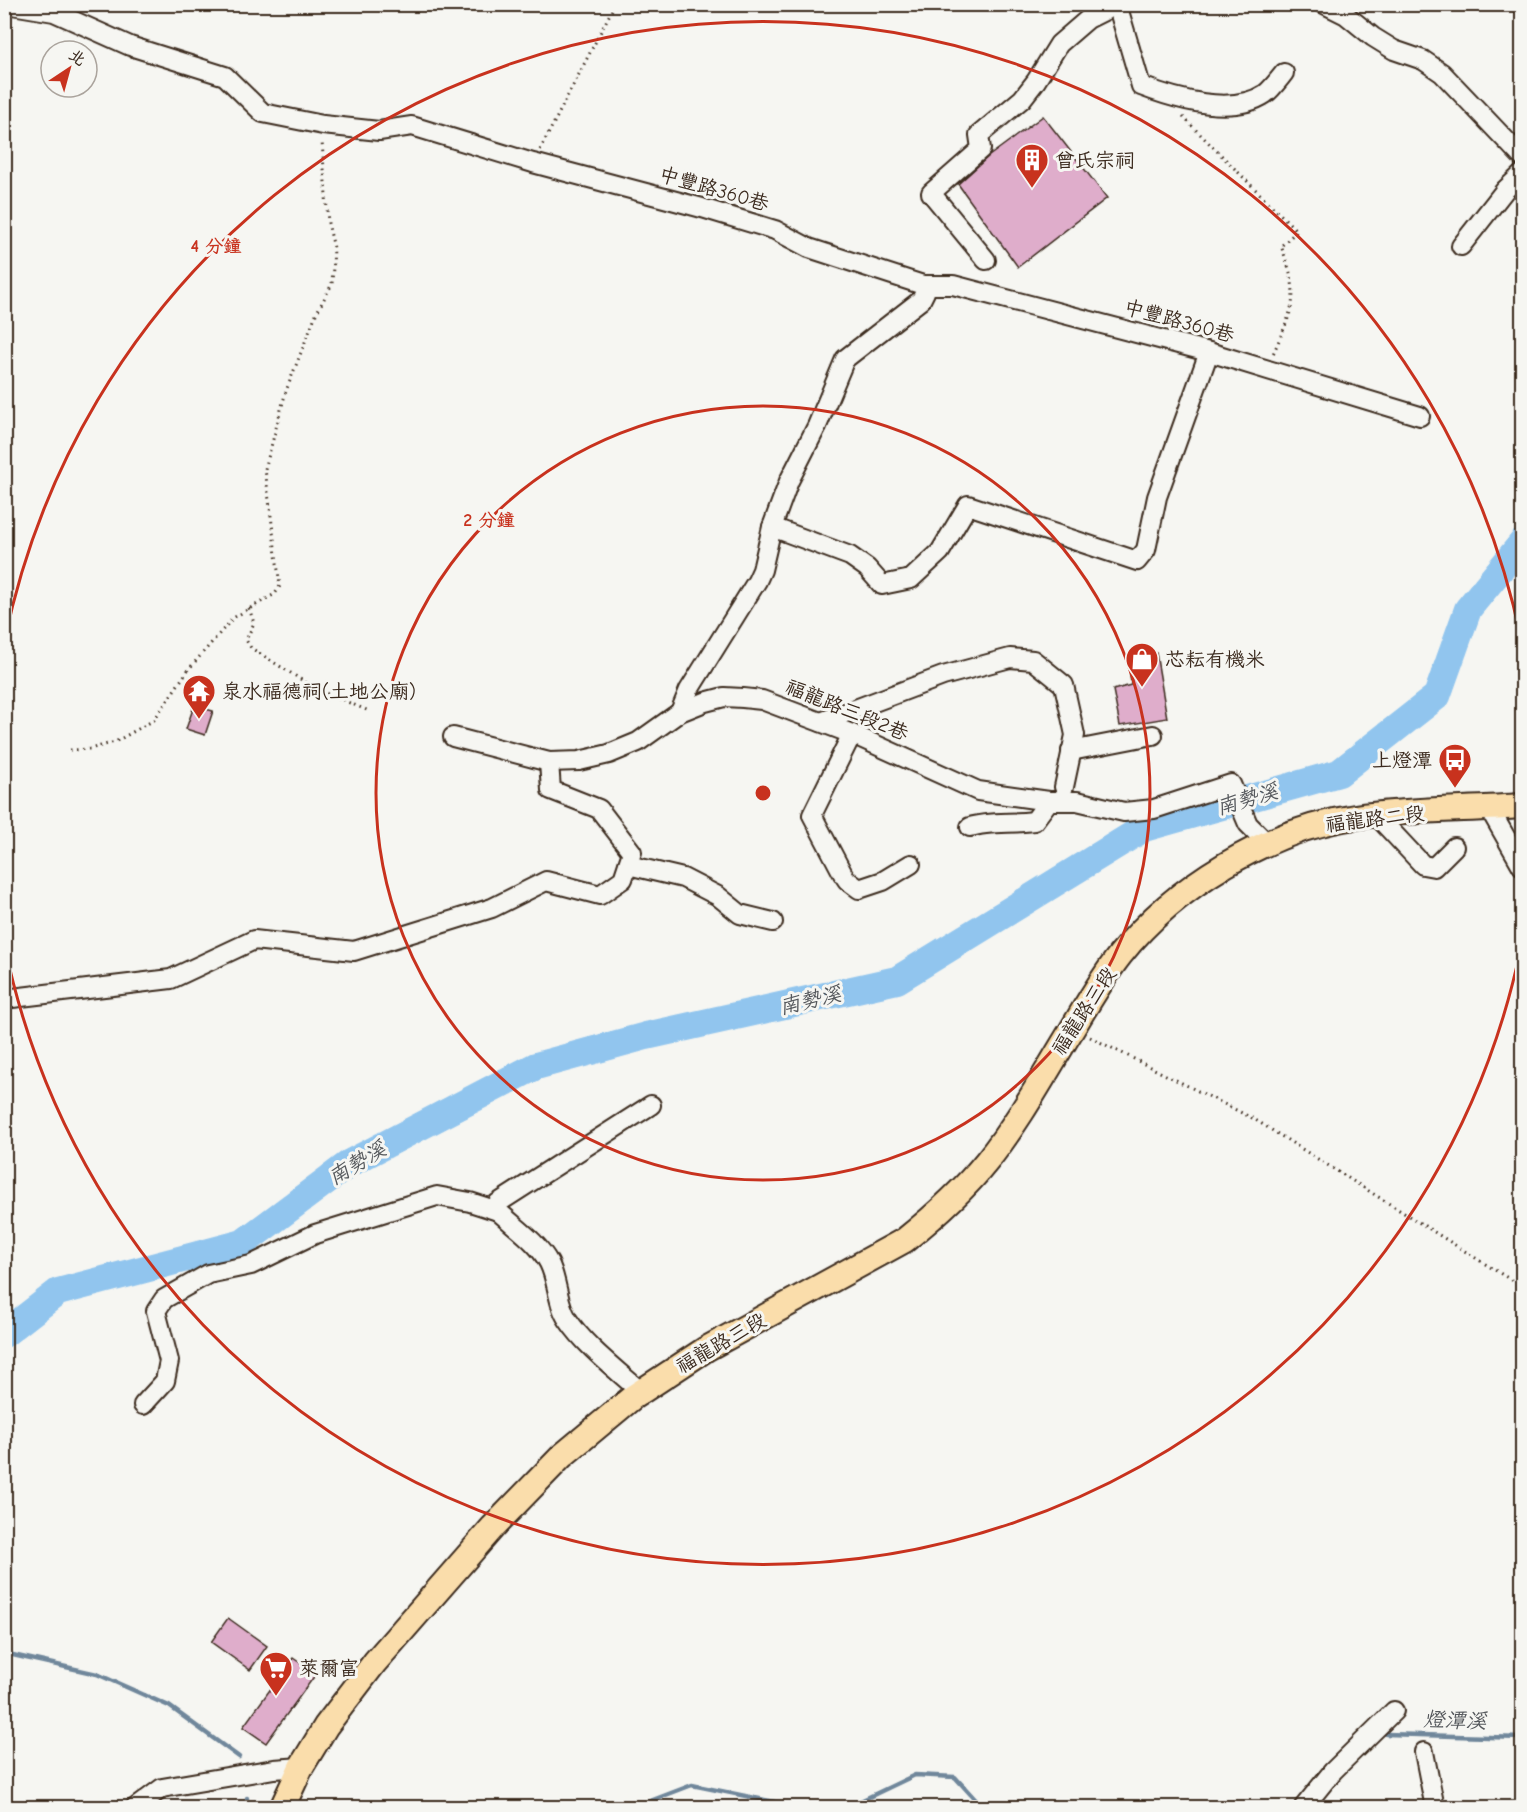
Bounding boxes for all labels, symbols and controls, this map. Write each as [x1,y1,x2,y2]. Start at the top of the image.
north arrow [39,39,99,99]
text: 北 [65,46,89,70]
building icon: 曾氏宗祠 [1014,142,1050,189]
place label: 曾氏宗祠 [1055,149,1135,172]
street label: 中豐路360巷 [656,162,773,216]
text: 4 分鐘 [191,236,241,257]
street label: 中豐路360巷 [1121,295,1238,347]
text: 2 分鐘 [463,510,515,531]
shop icon: 芯耘有機米 [1124,641,1160,688]
place label: 芯耘有機米 [1165,648,1265,671]
temple icon: 泉水福德祠(土地公廟) [181,673,217,720]
street label: 福龍路三段2巷 [782,675,913,745]
place label: 泉水福德祠(土地公廟) [222,680,416,703]
bus stop icon: 上燈潭 [1437,742,1473,789]
place label: 上燈潭 [1372,749,1432,772]
water label: 南勢溪 [1213,779,1282,819]
centre of rings [753,783,773,803]
street label: 福龍路二段 [1324,801,1426,837]
street label: 福龍路三段 [1047,963,1121,1059]
water label: 南勢溪 [777,981,844,1019]
water label: 南勢溪 [324,1136,391,1190]
street label: 福龍路三段 [672,1308,770,1378]
supermarket icon: 萊爾富 [258,1650,294,1697]
place label: 萊爾富 [299,1657,359,1680]
water label: 燈潭溪 [1423,1707,1488,1733]

